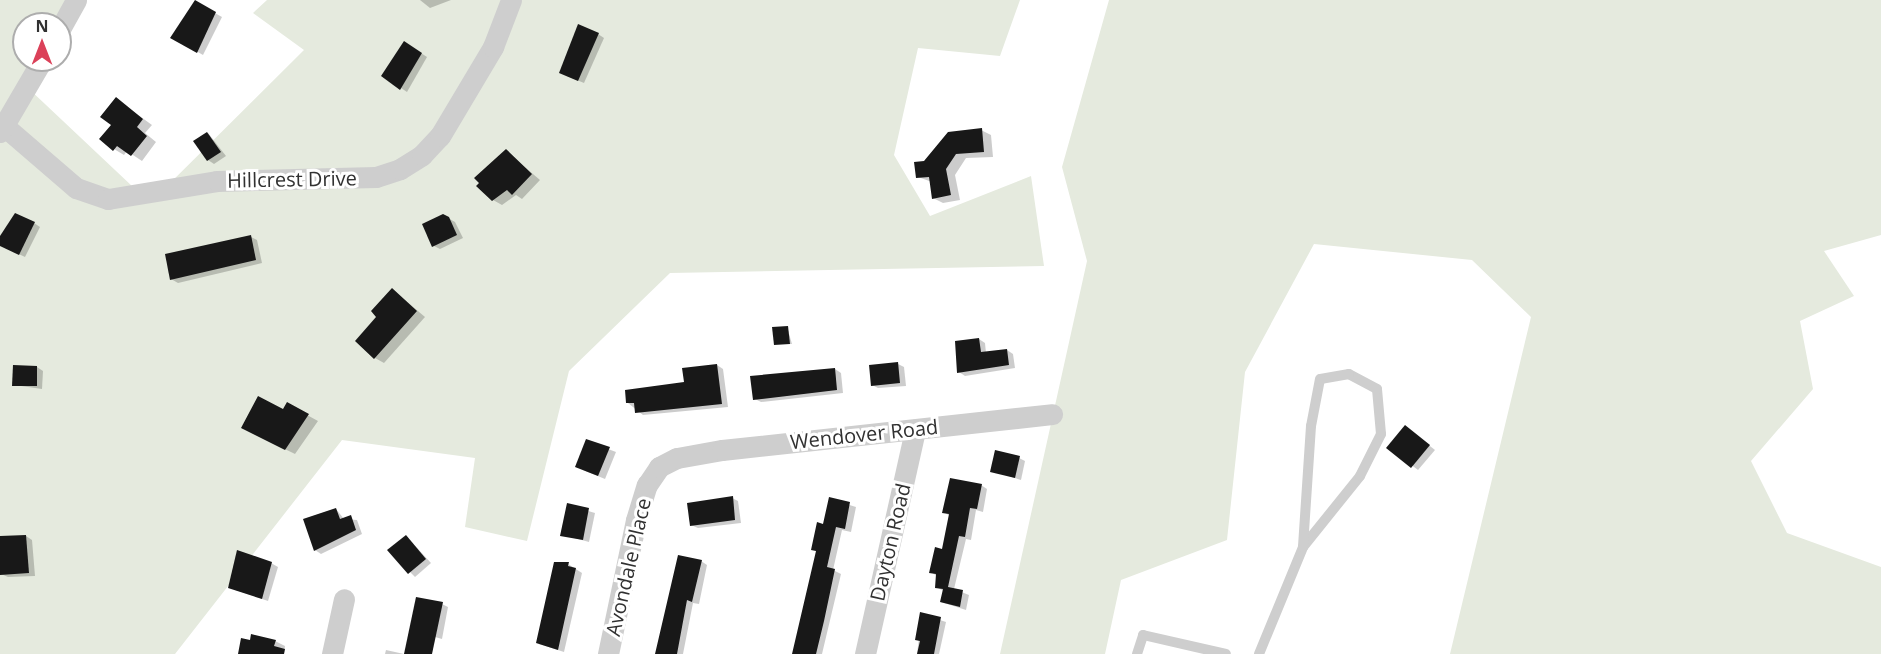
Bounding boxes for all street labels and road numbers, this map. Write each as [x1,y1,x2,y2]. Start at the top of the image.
street label: Hillcrest Drive [227,166,357,192]
street label: Wendover Road [789,414,939,454]
street label: Dayton Road [865,481,915,603]
street label: Avondale Place [600,496,656,638]

